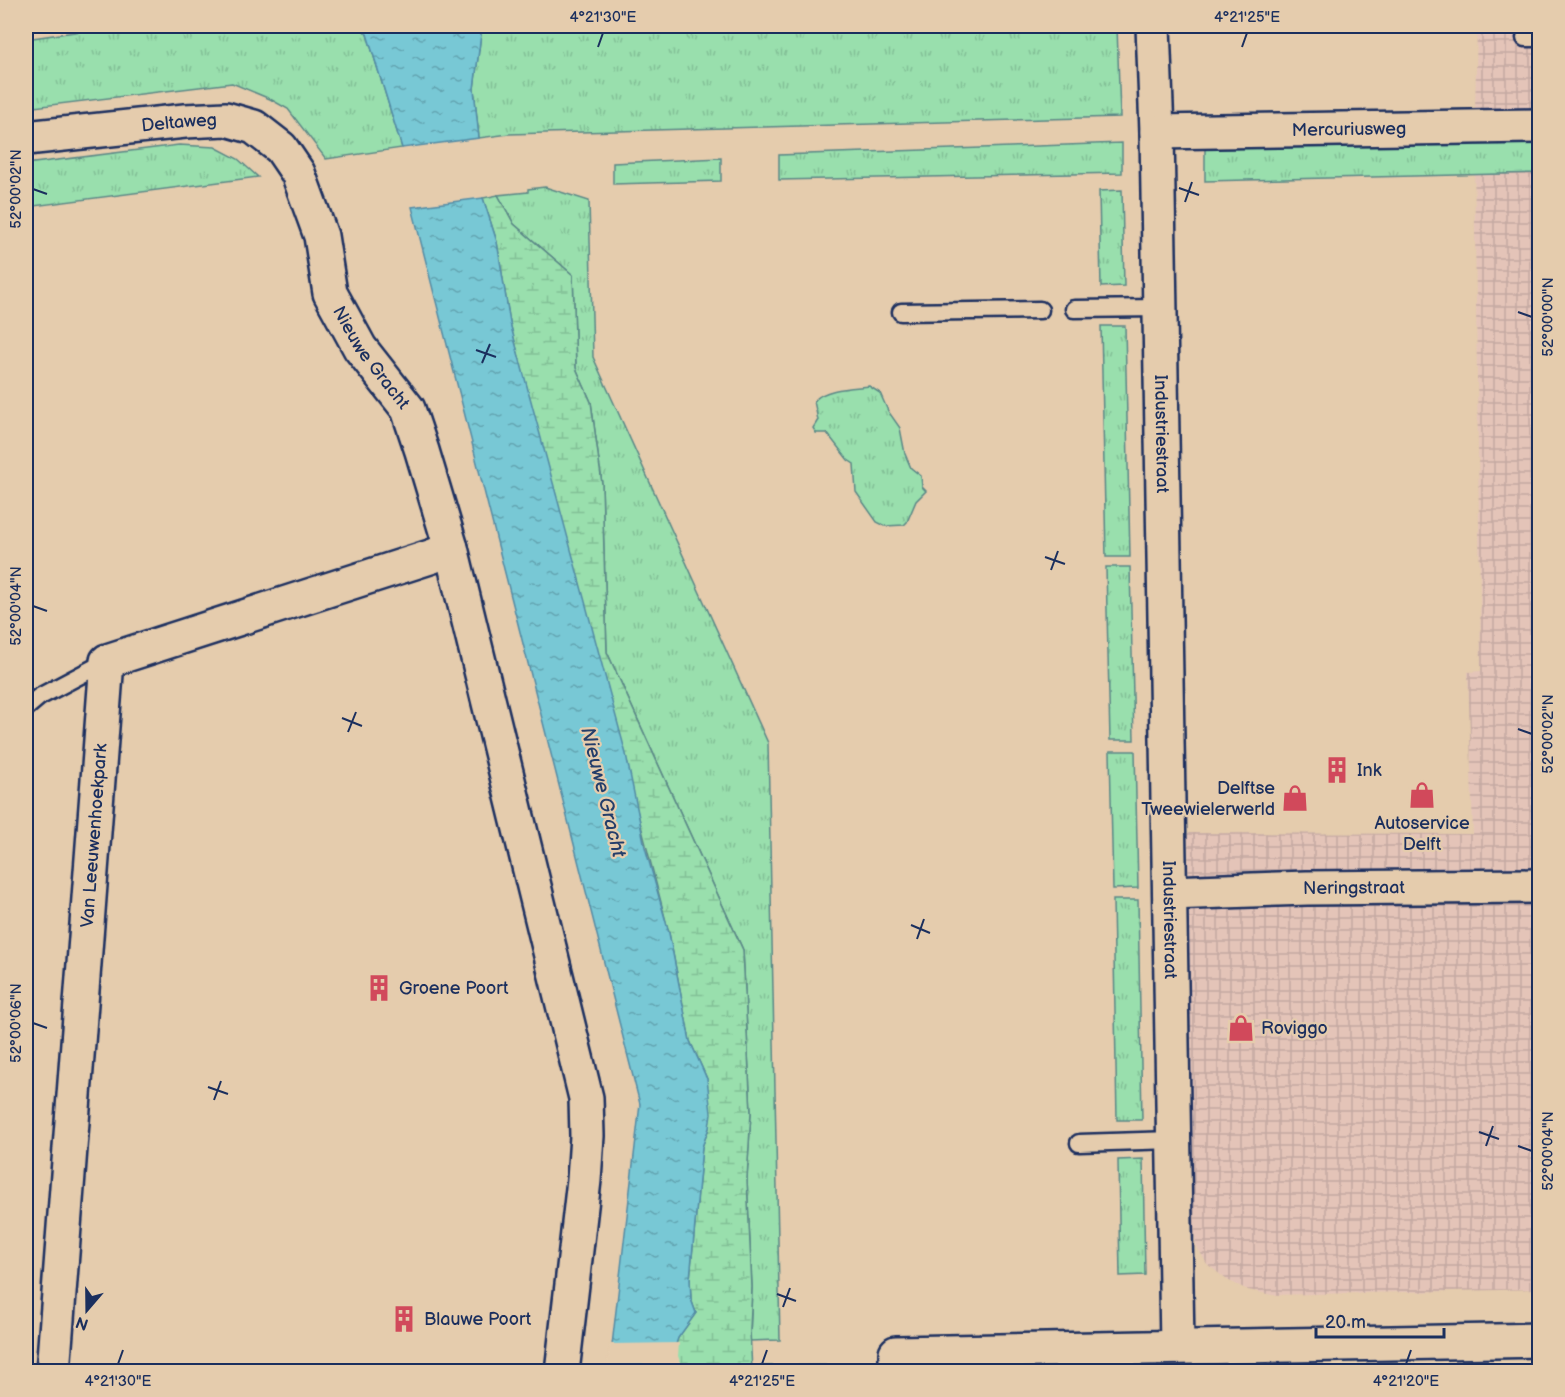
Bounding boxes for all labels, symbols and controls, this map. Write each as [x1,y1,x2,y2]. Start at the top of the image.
text: 4°21'30"E [570,8,637,27]
text: 4°21'25"E [1214,8,1280,27]
street label: Deltaweg [140,109,217,137]
street label: Mercuriusweg [1292,118,1406,141]
text: 52°00'02"N [7,149,26,229]
text: 52°00'00"N [1539,277,1558,357]
street label: Nieuwe Gracht [328,302,414,414]
street label: Industriestraat [1150,374,1173,494]
text: 52°00'04"N [7,566,26,646]
text: 52°00'02"N [1539,694,1558,774]
water label: Nieuwe Gracht [575,725,631,861]
street label: Van Leeuwenhoekpark [77,743,112,928]
building icon: Ink [1322,755,1352,785]
place label: Ink [1357,760,1382,781]
place label: Delftse Tweewielerwerld [1141,778,1275,820]
shop icon: Autoservice Delft [1407,780,1437,810]
shop icon: Delftse Tweewielerwerld [1280,783,1310,813]
place label: Autoservice Delft [1374,813,1470,855]
street label: Industriestraat [1158,860,1181,980]
street label: Neringstraat [1303,877,1405,899]
building icon: Groene Poort [364,973,394,1003]
place label: Groene Poort [399,978,509,999]
text: 52°00'06"N [7,983,26,1063]
shop icon: Roviggo [1226,1013,1256,1043]
place label: Roviggo [1261,1018,1328,1039]
text: 52°00'04"N [1539,1111,1558,1191]
north arrow [57,1280,117,1340]
scale bar [1316,1301,1444,1339]
building icon: Blauwe Poort [389,1304,419,1334]
place label: Blauwe Poort [424,1309,532,1330]
text: N [73,1312,91,1334]
text: 20 m [1325,1312,1366,1333]
text: 4°21'30"E [85,1372,152,1391]
text: 4°21'25"E [729,1372,795,1391]
text: 4°21'20"E [1373,1372,1439,1391]

